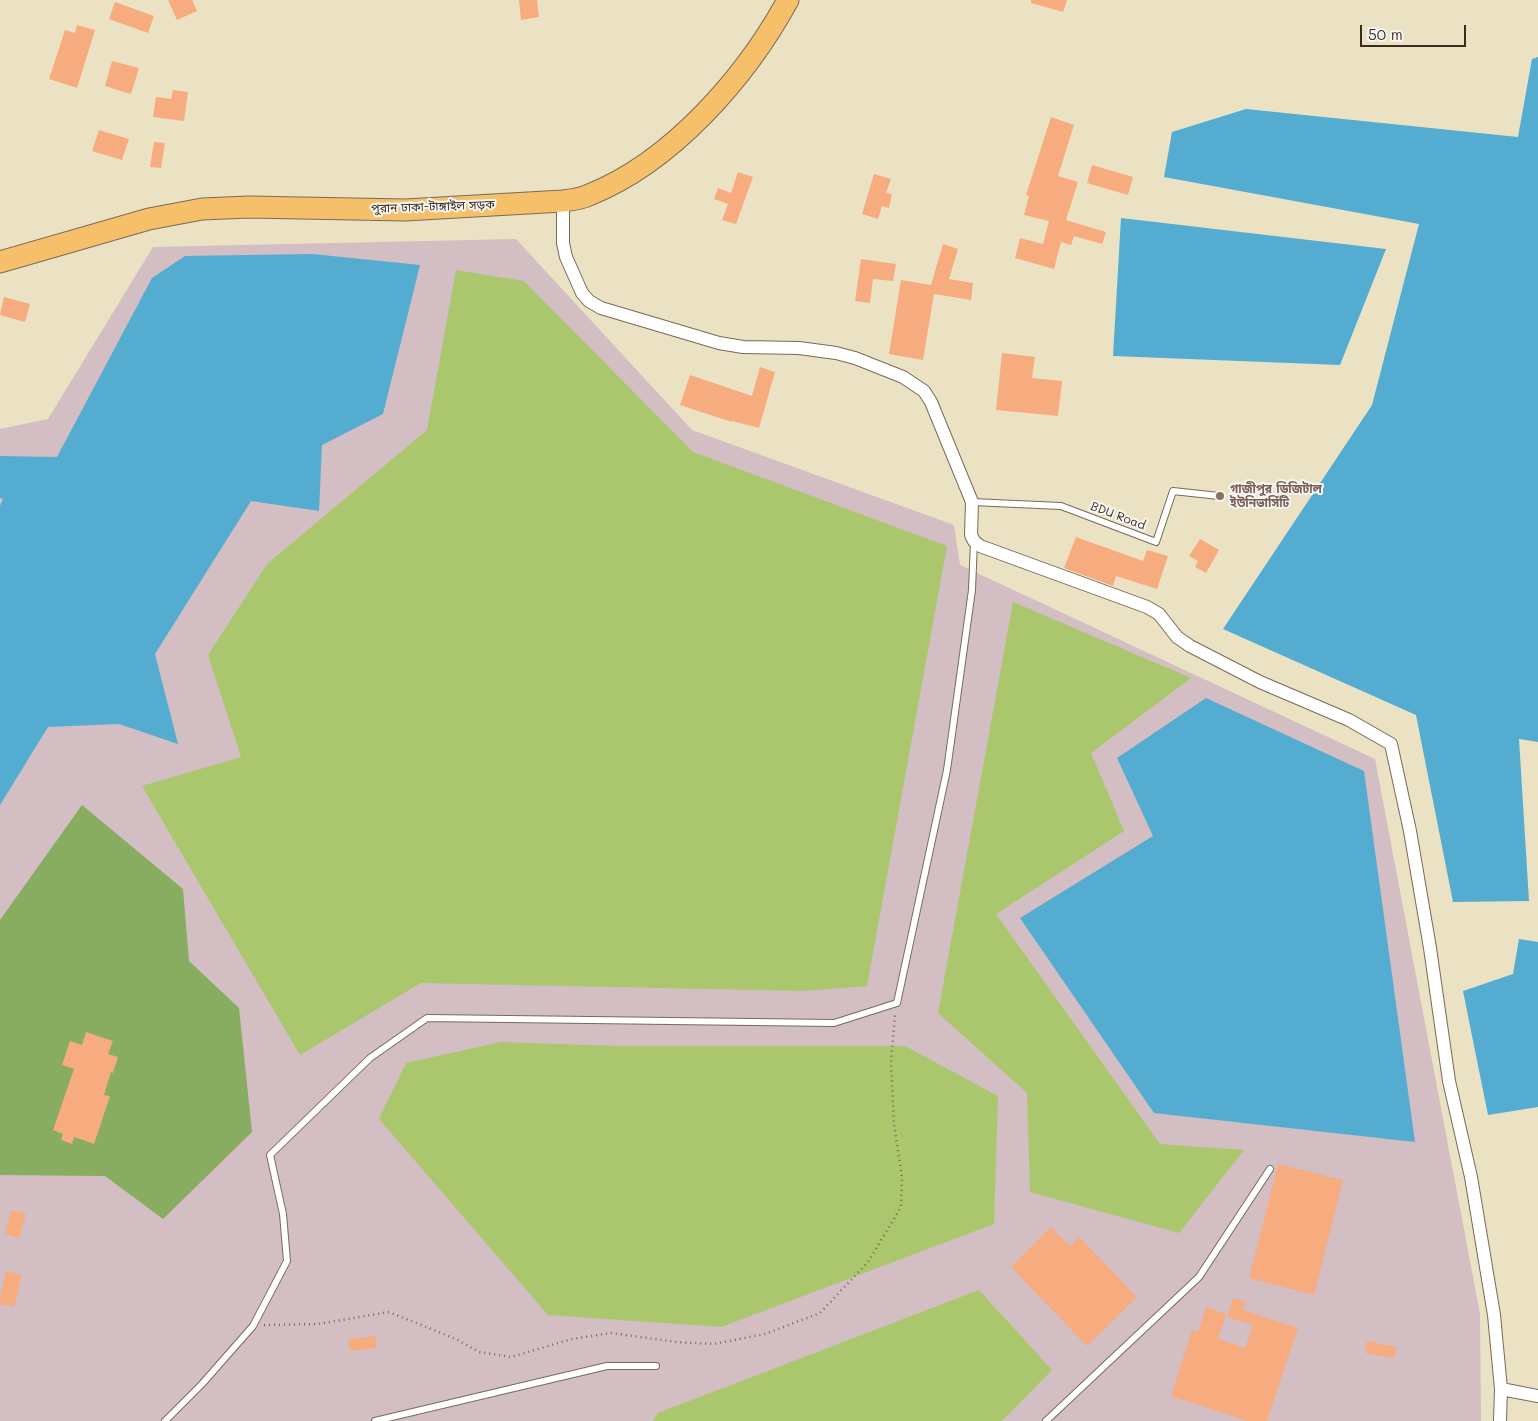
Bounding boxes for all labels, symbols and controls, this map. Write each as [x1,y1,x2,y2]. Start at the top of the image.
scale bar [1363,15,1469,47]
text: 50 m [1368,24,1403,44]
street label: পুরান ঢাকা-টাঙ্গাইল সড়ক [371,198,495,216]
place label: গাজীপুর ডিজিটাল ইউনিভার্সিটি [1230,482,1322,510]
marker: গাজীপুর ডিজিটাল ইউনিভার্সিটি [1214,490,1226,502]
street label: BDU Road [1089,499,1147,533]

